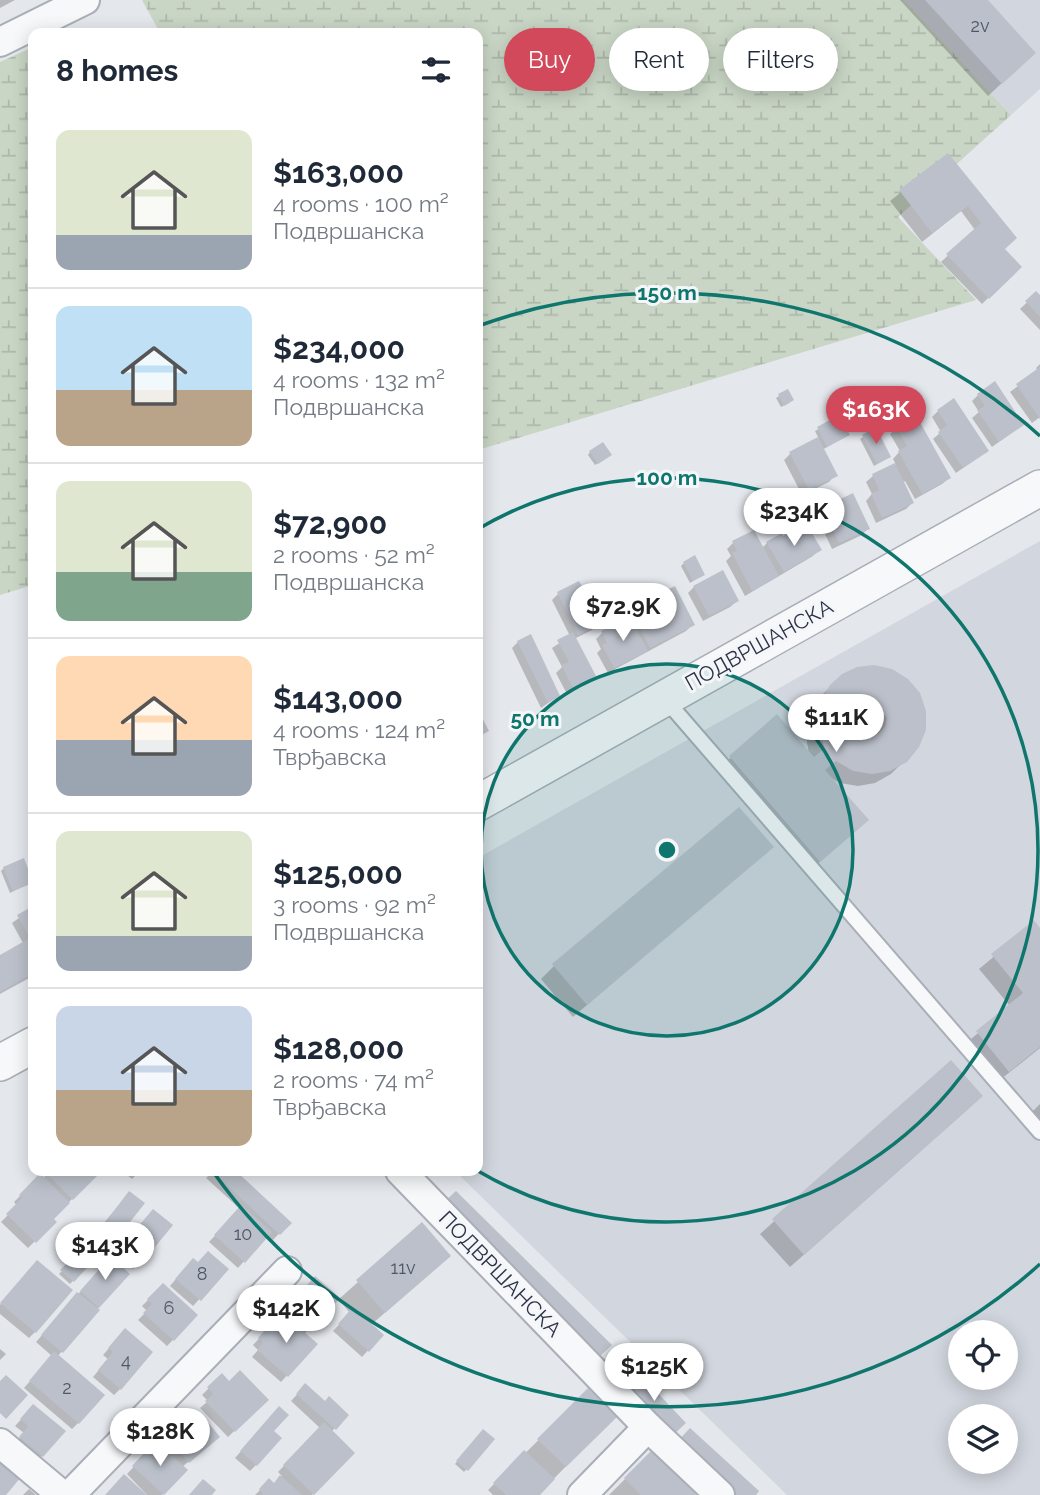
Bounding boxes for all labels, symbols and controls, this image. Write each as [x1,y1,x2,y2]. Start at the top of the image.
house number: 2v [971,15,990,36]
chip: Buy [504,28,595,91]
chip: Rent [609,28,709,91]
chip: Filters [723,28,838,91]
icon: filters [417,51,455,89]
text: 8 homes [56,53,178,88]
text: $163,000 [273,155,404,190]
icon: home [112,158,196,242]
text: 4 rooms · 100 m² [273,190,449,217]
text: Подвршанска [273,217,424,244]
text: 150 m [637,280,697,305]
text: $234,000 [273,331,405,366]
icon: home [112,334,196,418]
text: 4 rooms · 132 m² [273,366,445,393]
pin: $163K [827,386,925,446]
text: Подвршанска [273,393,424,420]
text: $163K [842,395,910,422]
text: 100 m [637,465,697,490]
pin: $234K [745,489,843,548]
text: $234K [760,497,828,524]
text: $72,900 [273,506,387,541]
icon: home [112,509,196,593]
text: 2 rooms · 52 m² [273,541,435,568]
text: Подвршанска [273,568,424,595]
pin: $72.9K [566,584,680,643]
text: $72.9K [586,592,660,619]
street label: ПОДВРШАНСКА [680,594,837,696]
text: $143,000 [273,681,403,716]
icon: home [112,684,196,768]
pin: $111K [787,694,885,754]
text: $111K [804,703,868,730]
text: 50 m [510,706,560,731]
text: 4 rooms · 124 m² [273,716,445,743]
text: Тврђавска [273,743,386,770]
centre of rings [655,838,679,862]
text: $125,000 [273,856,403,891]
icon: home [112,859,196,943]
text: 3 rooms · 92 m² [273,891,436,918]
text: Подвршанска [273,918,424,945]
text: $128,000 [273,1031,404,1066]
icon: home [112,1034,196,1118]
text: 2 rooms · 74 m² [273,1066,434,1093]
text: Тврђавска [273,1093,386,1120]
street label: ПОДВРШАНСКА [434,1206,567,1342]
pin: $143K [56,1222,154,1282]
house number: 10 [234,1223,252,1244]
text: $143K [71,1231,139,1258]
house number: 11v [390,1257,416,1278]
house number: 8 [197,1263,207,1284]
pin: $142K [237,1286,335,1345]
text: $142K [252,1294,320,1321]
house number: 6 [164,1297,175,1318]
map controls [948,1320,1018,1474]
button: locate [948,1320,1018,1390]
pin: $125K [605,1344,703,1403]
house number: 4 [121,1350,131,1371]
text: $125K [620,1352,688,1379]
house number: 2 [62,1377,72,1398]
button: layers [948,1404,1018,1474]
pin: $128K [111,1408,209,1468]
text: $128K [126,1417,194,1444]

